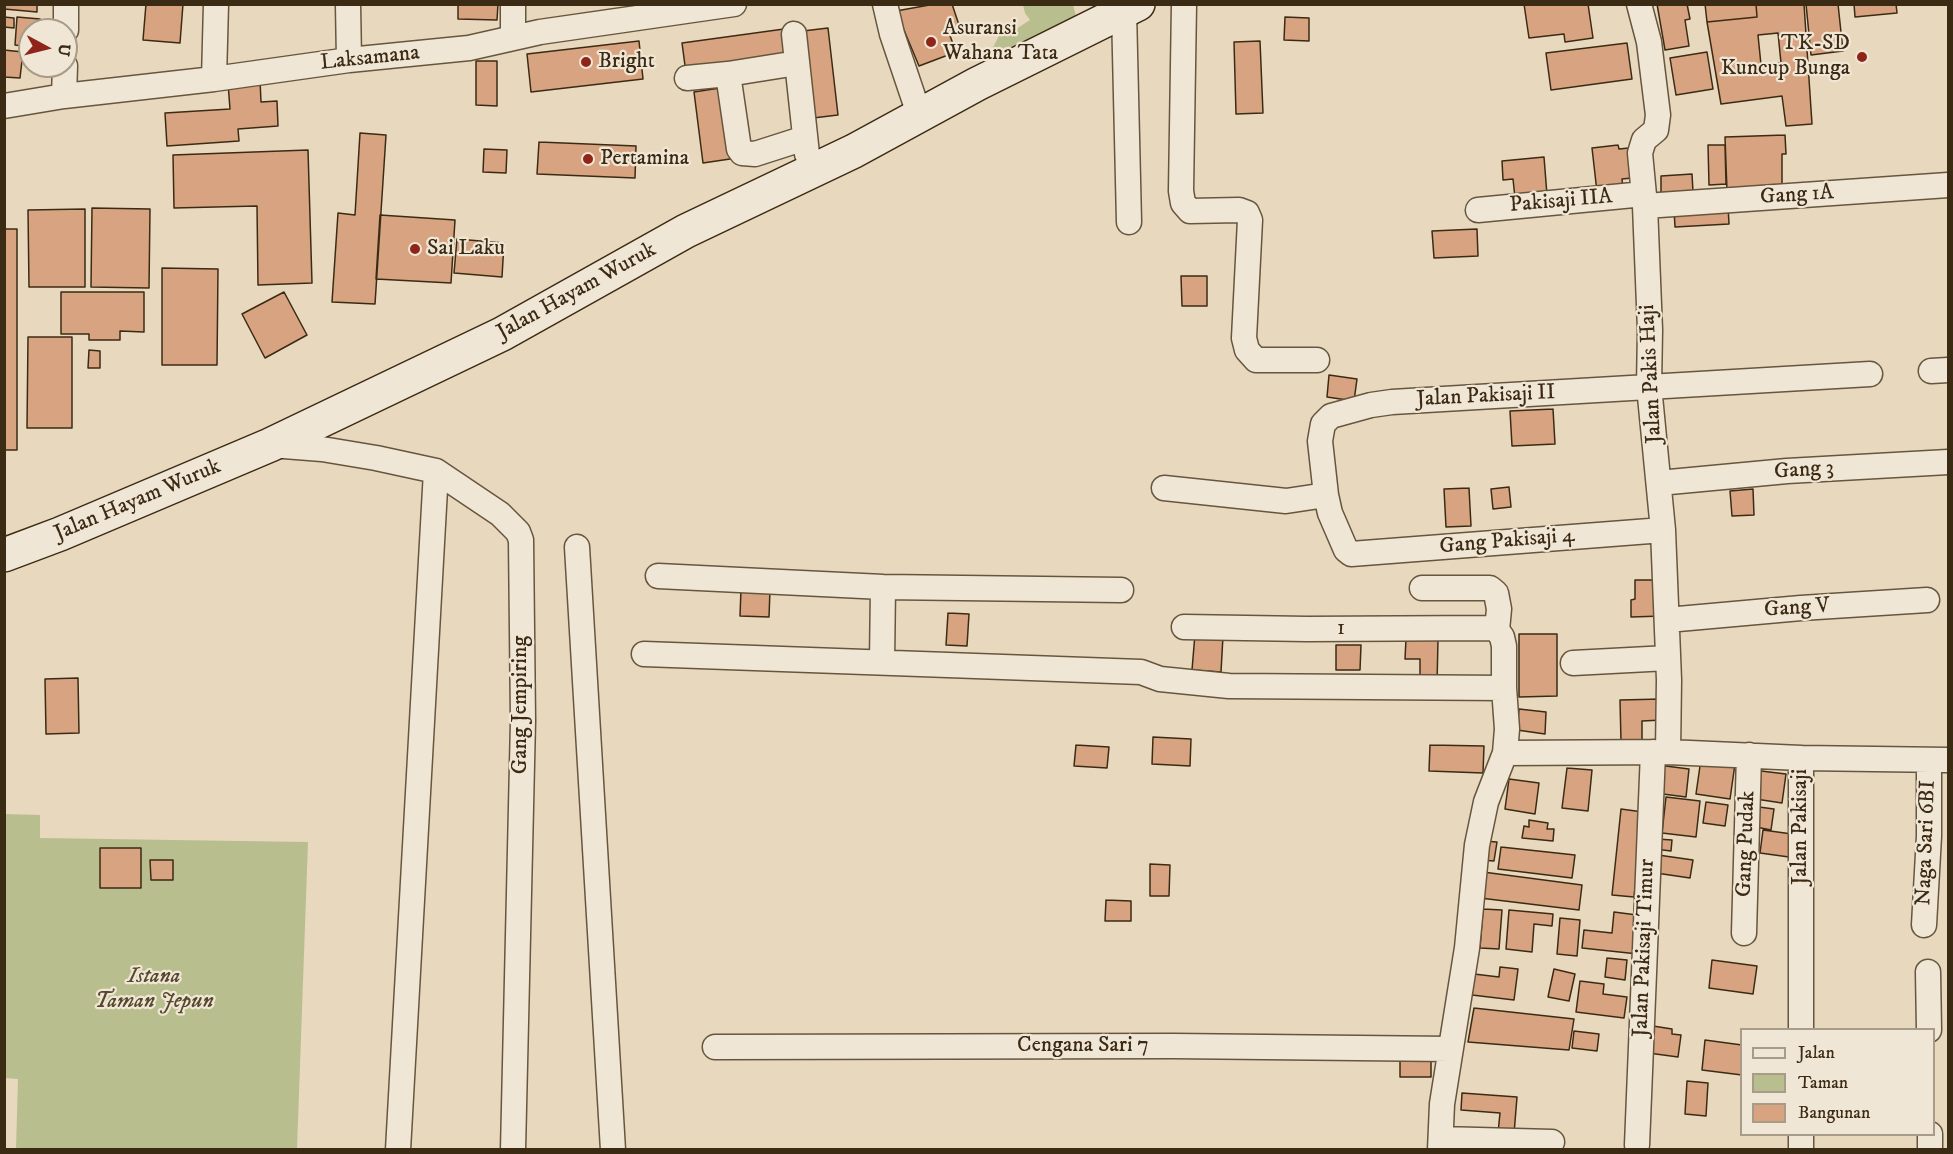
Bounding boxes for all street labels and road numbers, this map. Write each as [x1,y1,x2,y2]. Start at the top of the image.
street label: Laksamana [319,41,421,77]
street label: Gang 1A [1759,180,1835,212]
street label: Pakisaji IIA [1508,184,1614,220]
street label: Jalan Hayam Wuruk [493,237,661,347]
street label: Jalan Pakis Haji [1635,304,1669,444]
street label: Jalan Pakisaji II [1416,380,1556,414]
street label: Jalan Hayam Wuruk [51,454,225,548]
street label: Gang 3 [1773,456,1835,486]
street label: Gang Pakisaji 4 [1438,523,1576,561]
street label: Gang V [1763,594,1831,624]
street label: 1 [1337,616,1345,642]
street label: Gang Jempiring [508,636,534,774]
street label: Jalan Pakisaji [1788,769,1814,885]
street label: Naga Sari 6BI [1912,780,1942,906]
street label: Gang Pudak [1732,790,1762,898]
street label: Jalan Pakisaji Timur [1629,858,1661,1038]
street label: Cengana Sari 7 [1017,1033,1149,1059]

